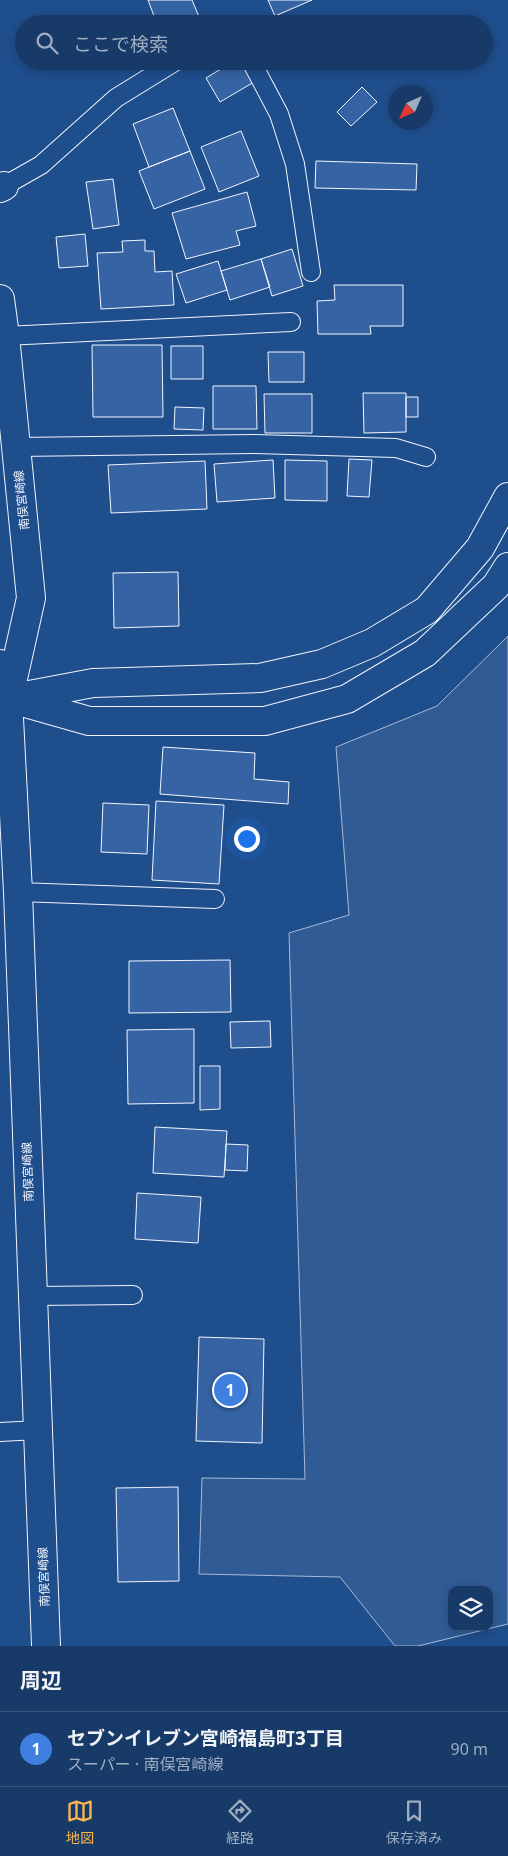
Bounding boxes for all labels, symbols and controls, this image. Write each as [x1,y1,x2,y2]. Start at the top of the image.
search box [15,15,493,70]
icon: search [33,29,61,57]
text: ここで検索 [73,31,168,57]
north arrow [388,85,433,130]
street label: 南俣宮崎線 [10,469,33,531]
your location [234,826,260,852]
street label: 南俣宮崎線 [18,1142,37,1202]
pin: 1 [214,1371,246,1409]
street label: 南俣宮崎線 [34,1547,53,1607]
map controls [448,1586,493,1631]
button: layers [448,1586,493,1631]
text: 周辺 [20,1666,62,1694]
text: セブンイレブン宮崎福島町3丁目 [67,1725,344,1751]
text: 1 [31,1738,41,1760]
text: 90 m [451,1738,488,1760]
text: スーパー · 南俣宮崎線 [67,1753,223,1775]
tab: 地図 [66,1797,94,1847]
tab: 経路 [226,1797,254,1847]
tab: 保存済み [386,1797,442,1847]

